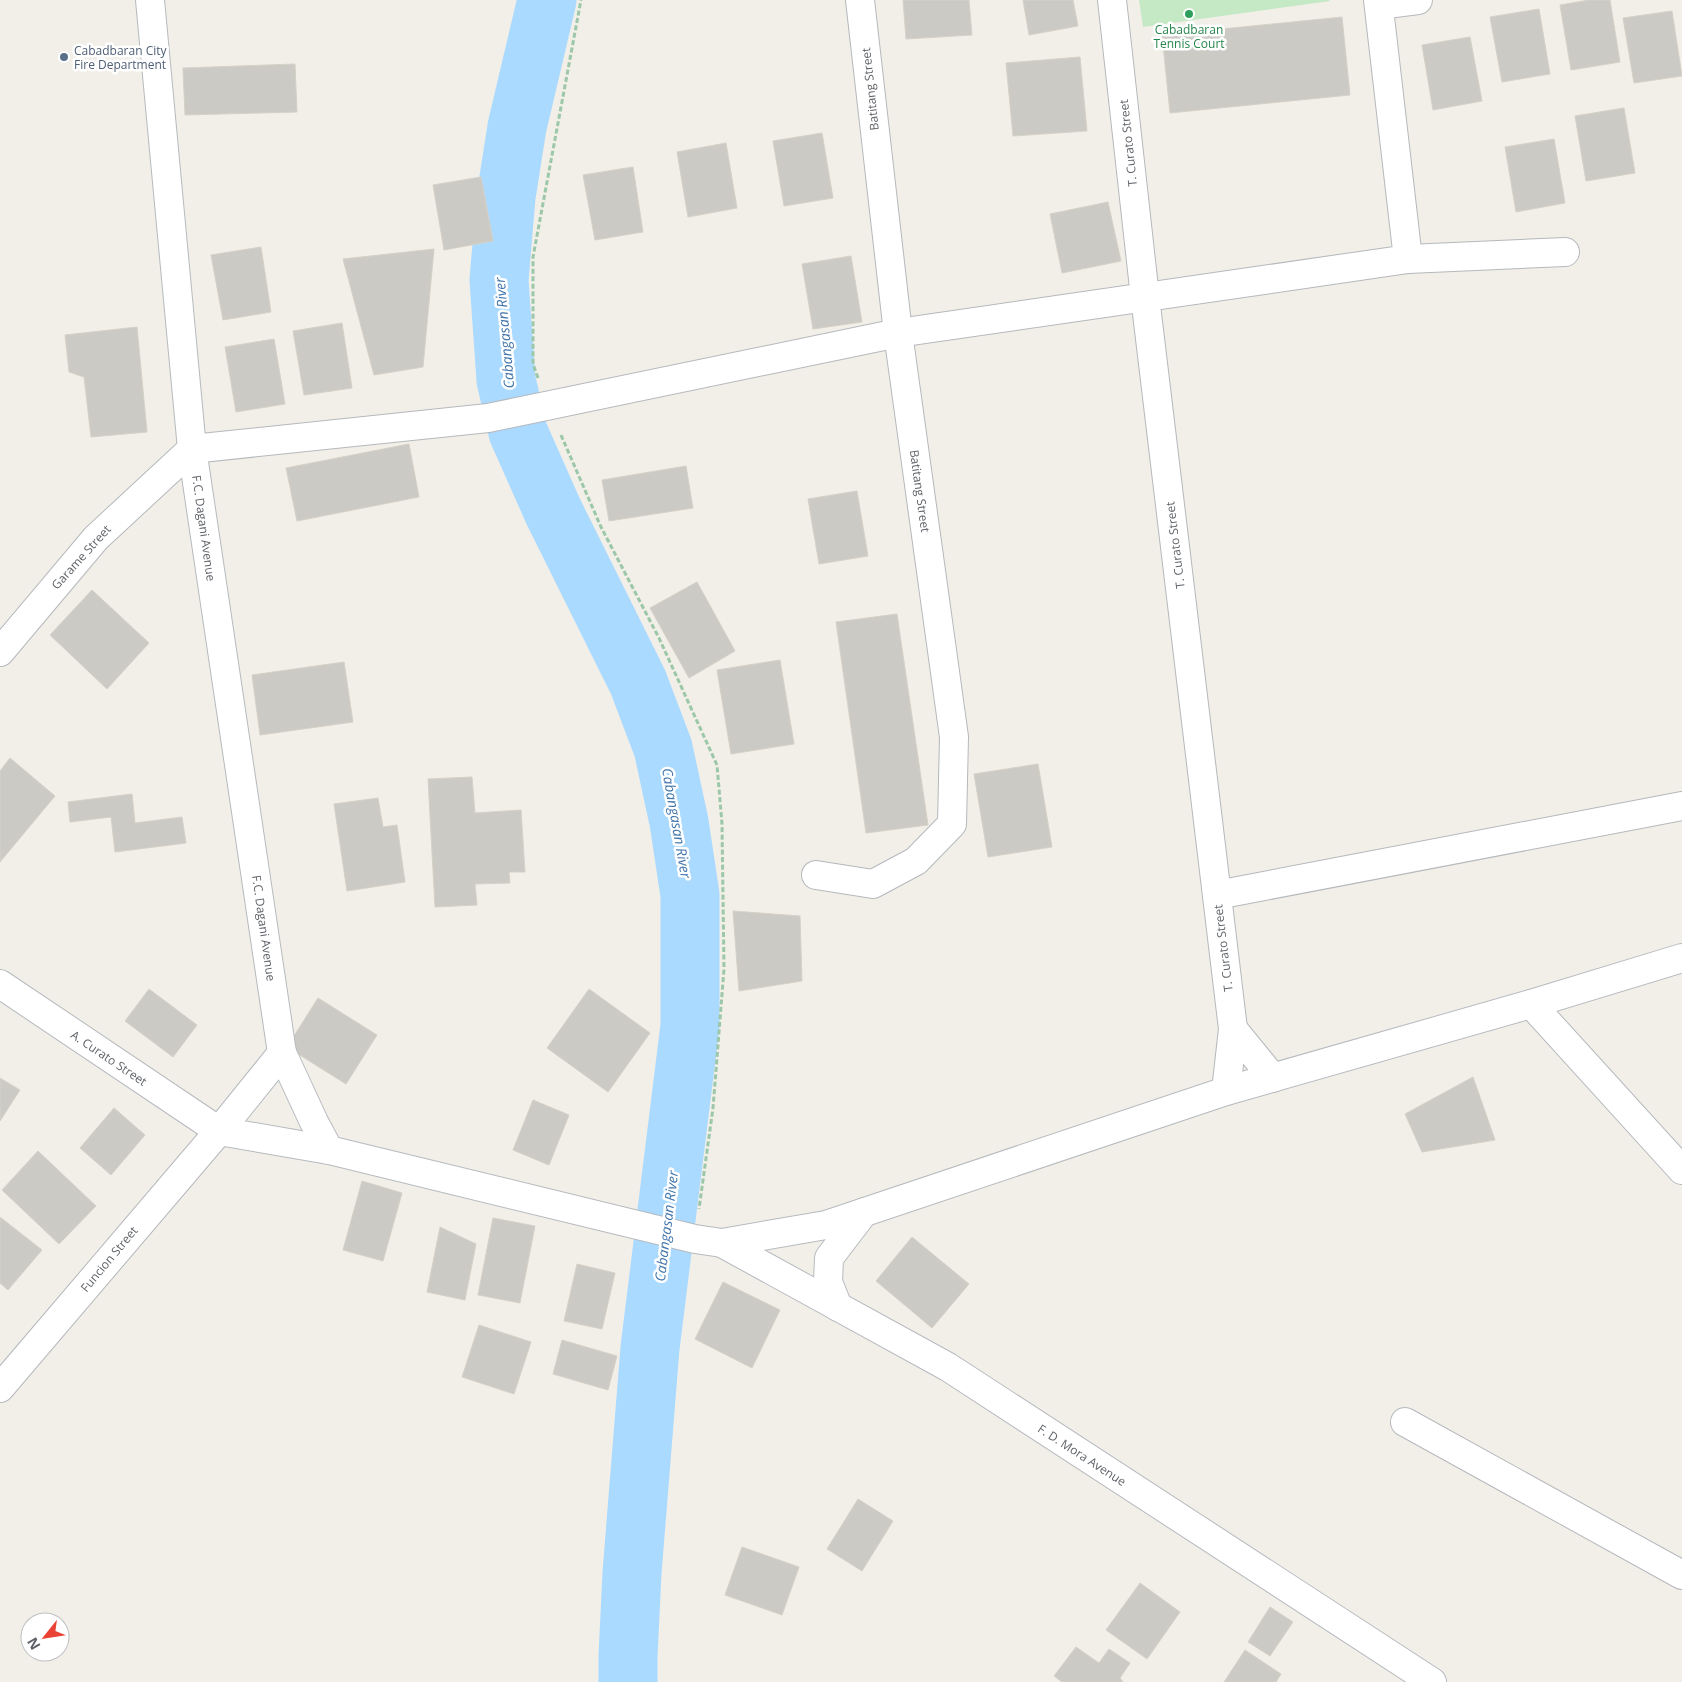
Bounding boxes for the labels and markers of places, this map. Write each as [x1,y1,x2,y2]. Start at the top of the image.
marker: Cabadbaran Tennis Court [1183,8,1195,20]
place label: Cabadbaran Tennis Court [1153,21,1225,52]
place label: Cabadbaran City Fire Department [74,42,168,73]
marker: Cabadbaran City Fire Department [58,51,70,63]

